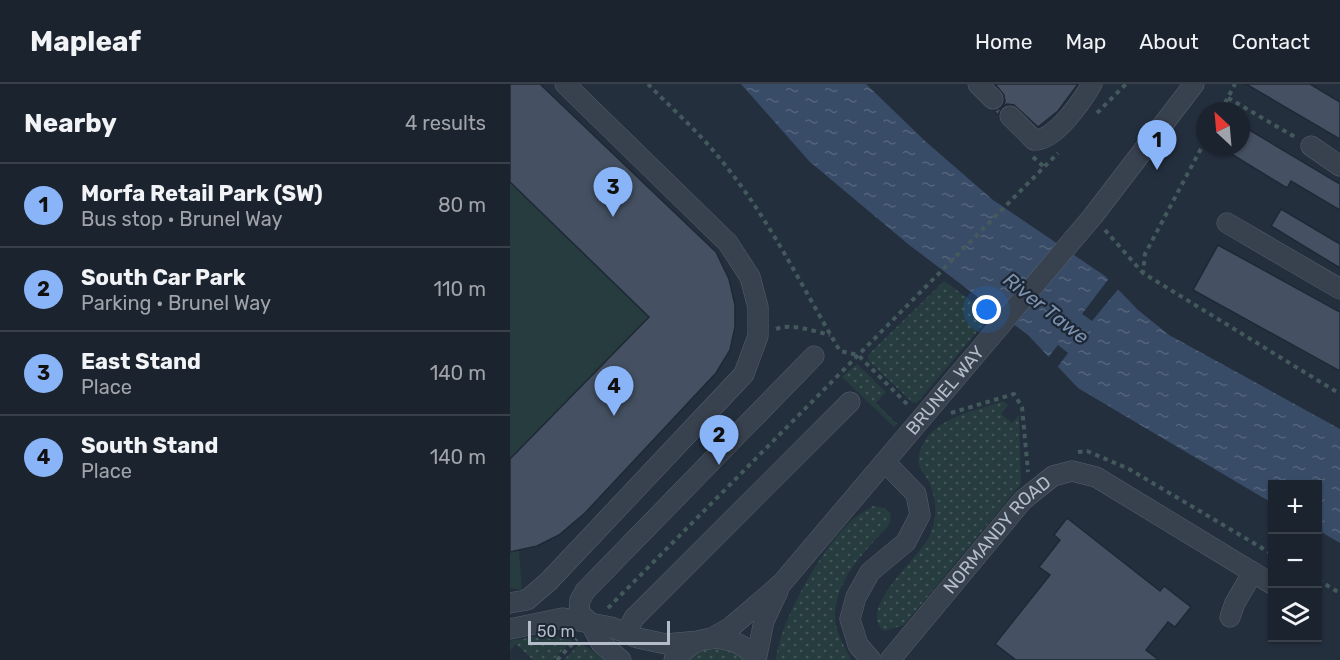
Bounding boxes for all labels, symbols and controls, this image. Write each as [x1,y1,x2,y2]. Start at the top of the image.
text: Mapleaf [30,25,141,58]
text: Home [975,29,1032,54]
text: Map [1065,29,1106,54]
text: About [1139,29,1199,54]
text: Contact [1232,29,1310,54]
north arrow [1196,102,1250,156]
text: Nearby [24,108,117,139]
text: 4 results [405,111,486,135]
pin: 1 [1138,120,1176,170]
pin: 3 [594,168,632,217]
text: Morfa Retail Park (SW) [81,180,323,207]
text: 1 [39,193,48,217]
text: 80 m [438,193,486,217]
text: Bus stop · Brunel Way [81,207,283,231]
text: South Car Park [81,264,246,291]
water label: River Tawe [999,267,1093,349]
text: 2 [37,277,50,301]
text: 110 m [434,277,486,301]
text: Parking · Brunel Way [81,291,271,315]
your location [972,295,1001,324]
street label: BRUNEL WAY [901,341,989,439]
text: East Stand [81,348,201,375]
text: 3 [37,361,50,385]
text: 140 m [430,361,486,385]
pin: 4 [594,366,634,416]
text: Place [81,375,132,399]
pin: 2 [700,416,738,465]
text: South Stand [81,432,218,459]
text: 4 [37,445,50,469]
text: 140 m [430,445,486,469]
text: Place [81,459,132,483]
street label: NORMANDY ROAD [939,471,1055,598]
map controls [1268,480,1322,642]
button: + [1268,480,1322,534]
button: − [1268,534,1322,588]
button: layers [1268,588,1322,642]
scale bar [528,618,670,646]
text: 50 m [537,622,575,641]

